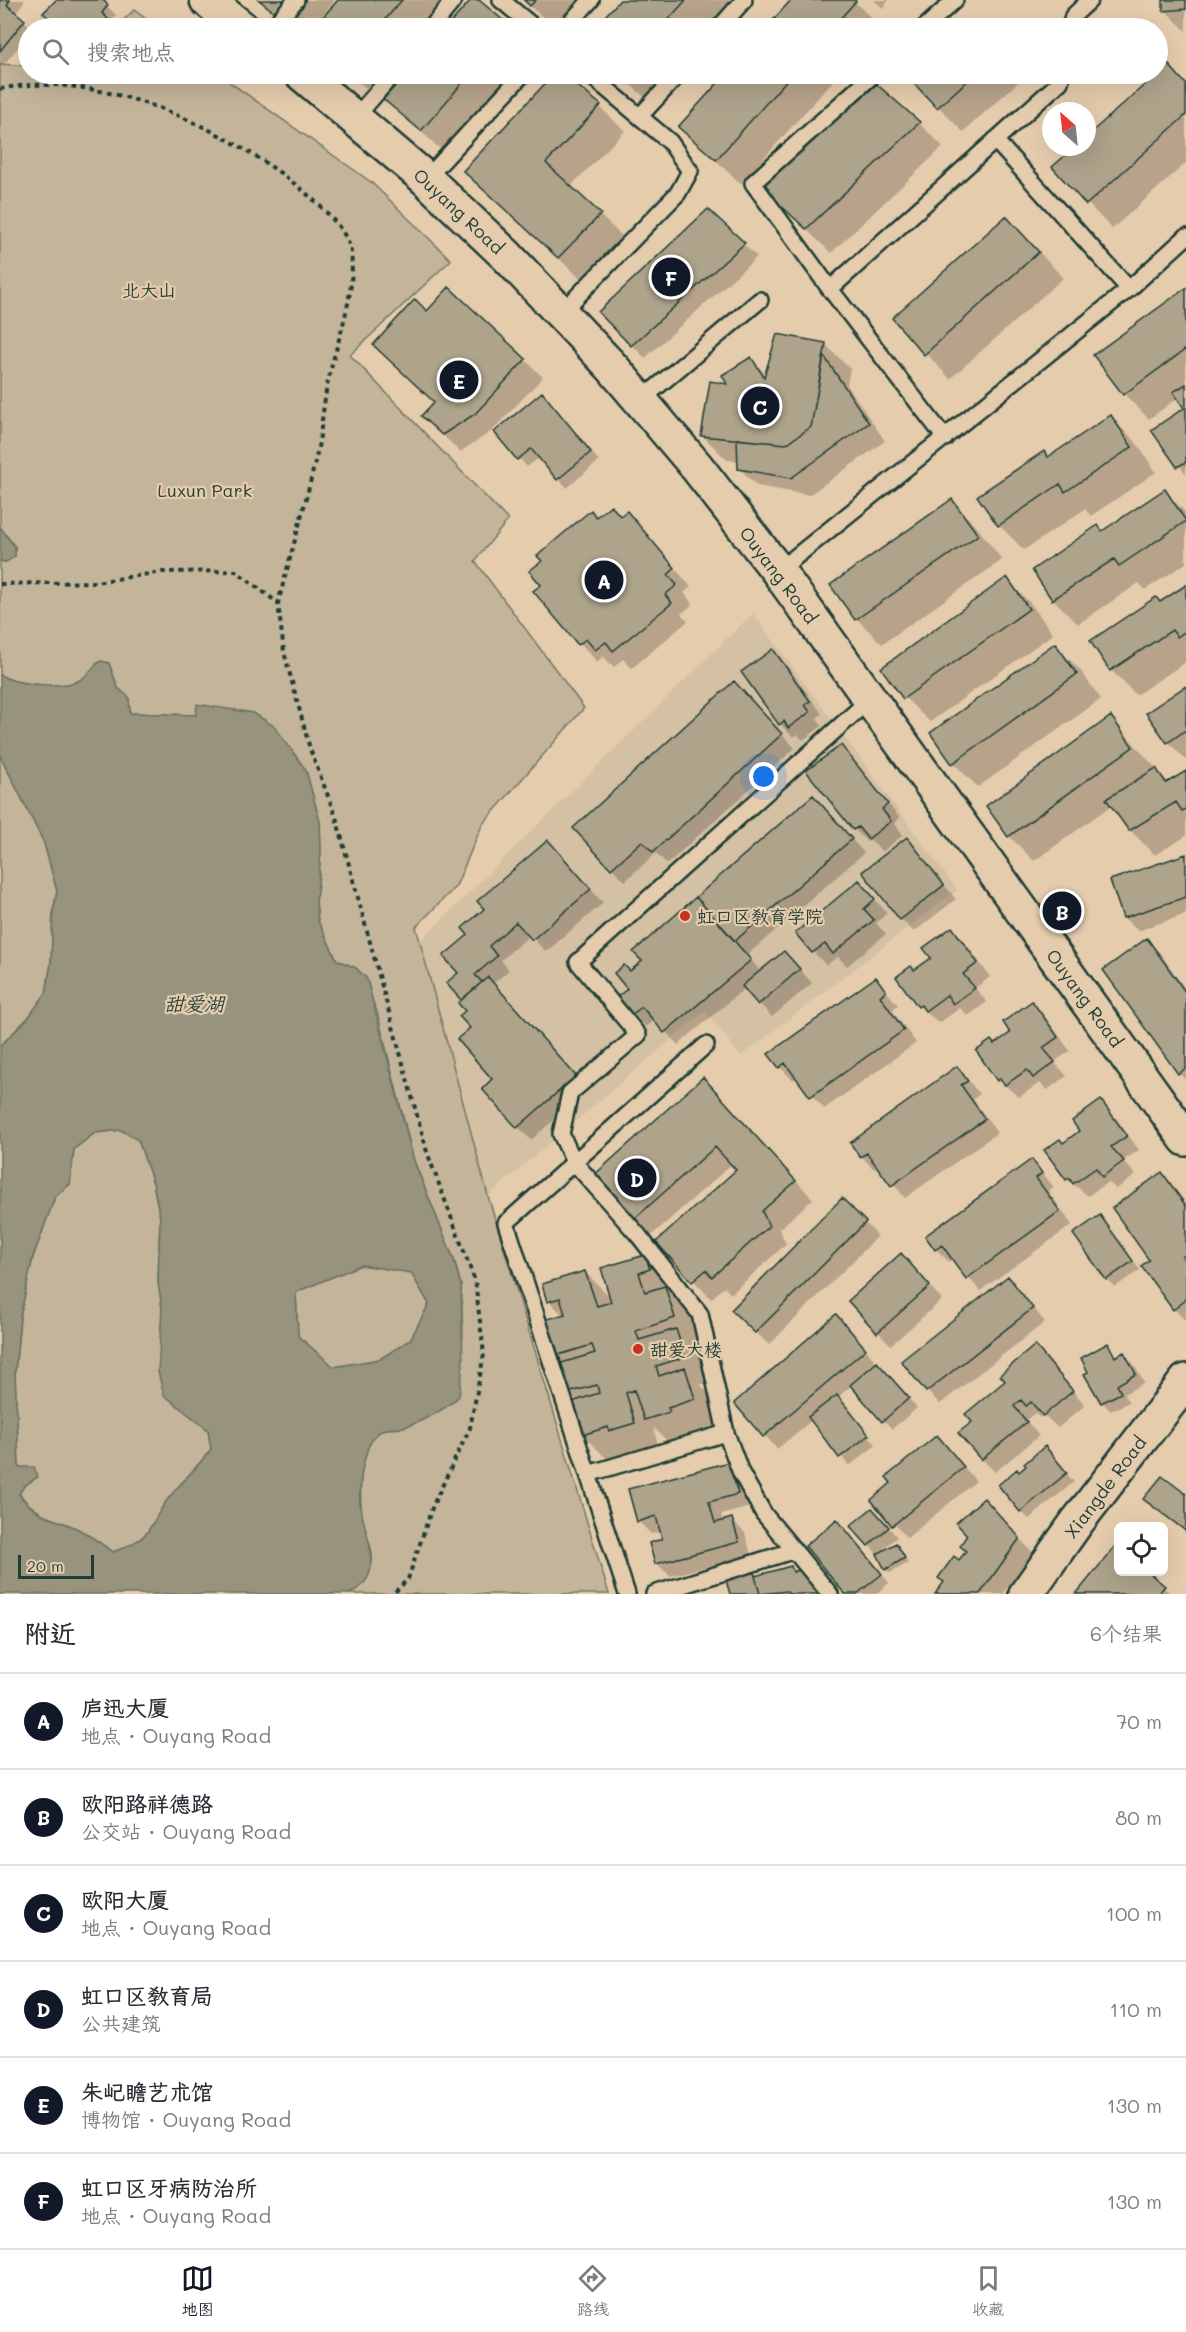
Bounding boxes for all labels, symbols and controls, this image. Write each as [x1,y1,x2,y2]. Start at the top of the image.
search box [18,18,1168,84]
icon: search [39,35,72,68]
text: 搜索地点 [87,37,175,66]
north arrow [1042,102,1096,156]
street label: Ouyang Road [408,163,510,259]
pin: F [652,254,690,300]
park label: 北大山 [122,278,176,302]
pin: E [440,358,478,403]
pin: C [740,384,780,428]
park label: Luxun Park [158,478,252,502]
street label: Ouyang Road [735,522,823,628]
pin: A [584,558,624,602]
your location [749,762,778,791]
pin: B [1042,888,1082,934]
place label: 虹口区教育学院 [697,904,823,928]
marker: 虹口区教育学院 [678,909,692,923]
street label: Ouyang Road [1041,944,1129,1052]
water label: 甜爱湖 [164,990,226,1016]
pin: D [618,1156,656,1200]
place label: 甜爱大楼 [650,1337,722,1361]
marker: 甜爱大楼 [631,1342,645,1356]
street label: Xiangde Road [1059,1431,1151,1543]
map controls [1114,1522,1168,1576]
button: locate [1114,1522,1168,1576]
scale bar [18,1552,94,1580]
text: 20 m [27,1555,64,1576]
text: 附近 [24,1616,76,1650]
text: 6个结果 [1090,1620,1162,1646]
text: 庐迅大厦 [81,1693,169,1722]
text: A [37,1708,50,1734]
text: 70 m [1116,1708,1162,1734]
text: 地点 · Ouyang Road [81,1722,271,1748]
text: 欧阳路祥德路 [81,1789,213,1818]
text: B [37,1804,50,1830]
text: 80 m [1115,1804,1162,1830]
text: 公交站 · Ouyang Road [81,1818,291,1844]
text: 欧阳大厦 [81,1885,169,1914]
text: C [36,1900,51,1926]
text: 100 m [1106,1900,1162,1926]
text: 地点 · Ouyang Road [81,1914,271,1940]
text: 虹口区教育局 [81,1981,213,2010]
text: D [36,1996,51,2022]
text: 110 m [1109,1996,1162,2022]
text: 公共建筑 [81,2010,161,2036]
text: 朱屺瞻艺术馆 [81,2077,213,2106]
text: E [37,2092,50,2118]
text: 130 m [1107,2092,1162,2118]
text: 博物馆 · Ouyang Road [81,2106,291,2132]
text: 虹口区牙病防治所 [81,2173,257,2202]
text: F [37,2188,50,2214]
text: 130 m [1107,2188,1162,2214]
text: 地点 · Ouyang Road [81,2202,271,2228]
tab: 地图 [181,2262,214,2320]
tab: 路线 [576,2262,609,2320]
tab: 收藏 [972,2262,1005,2320]

